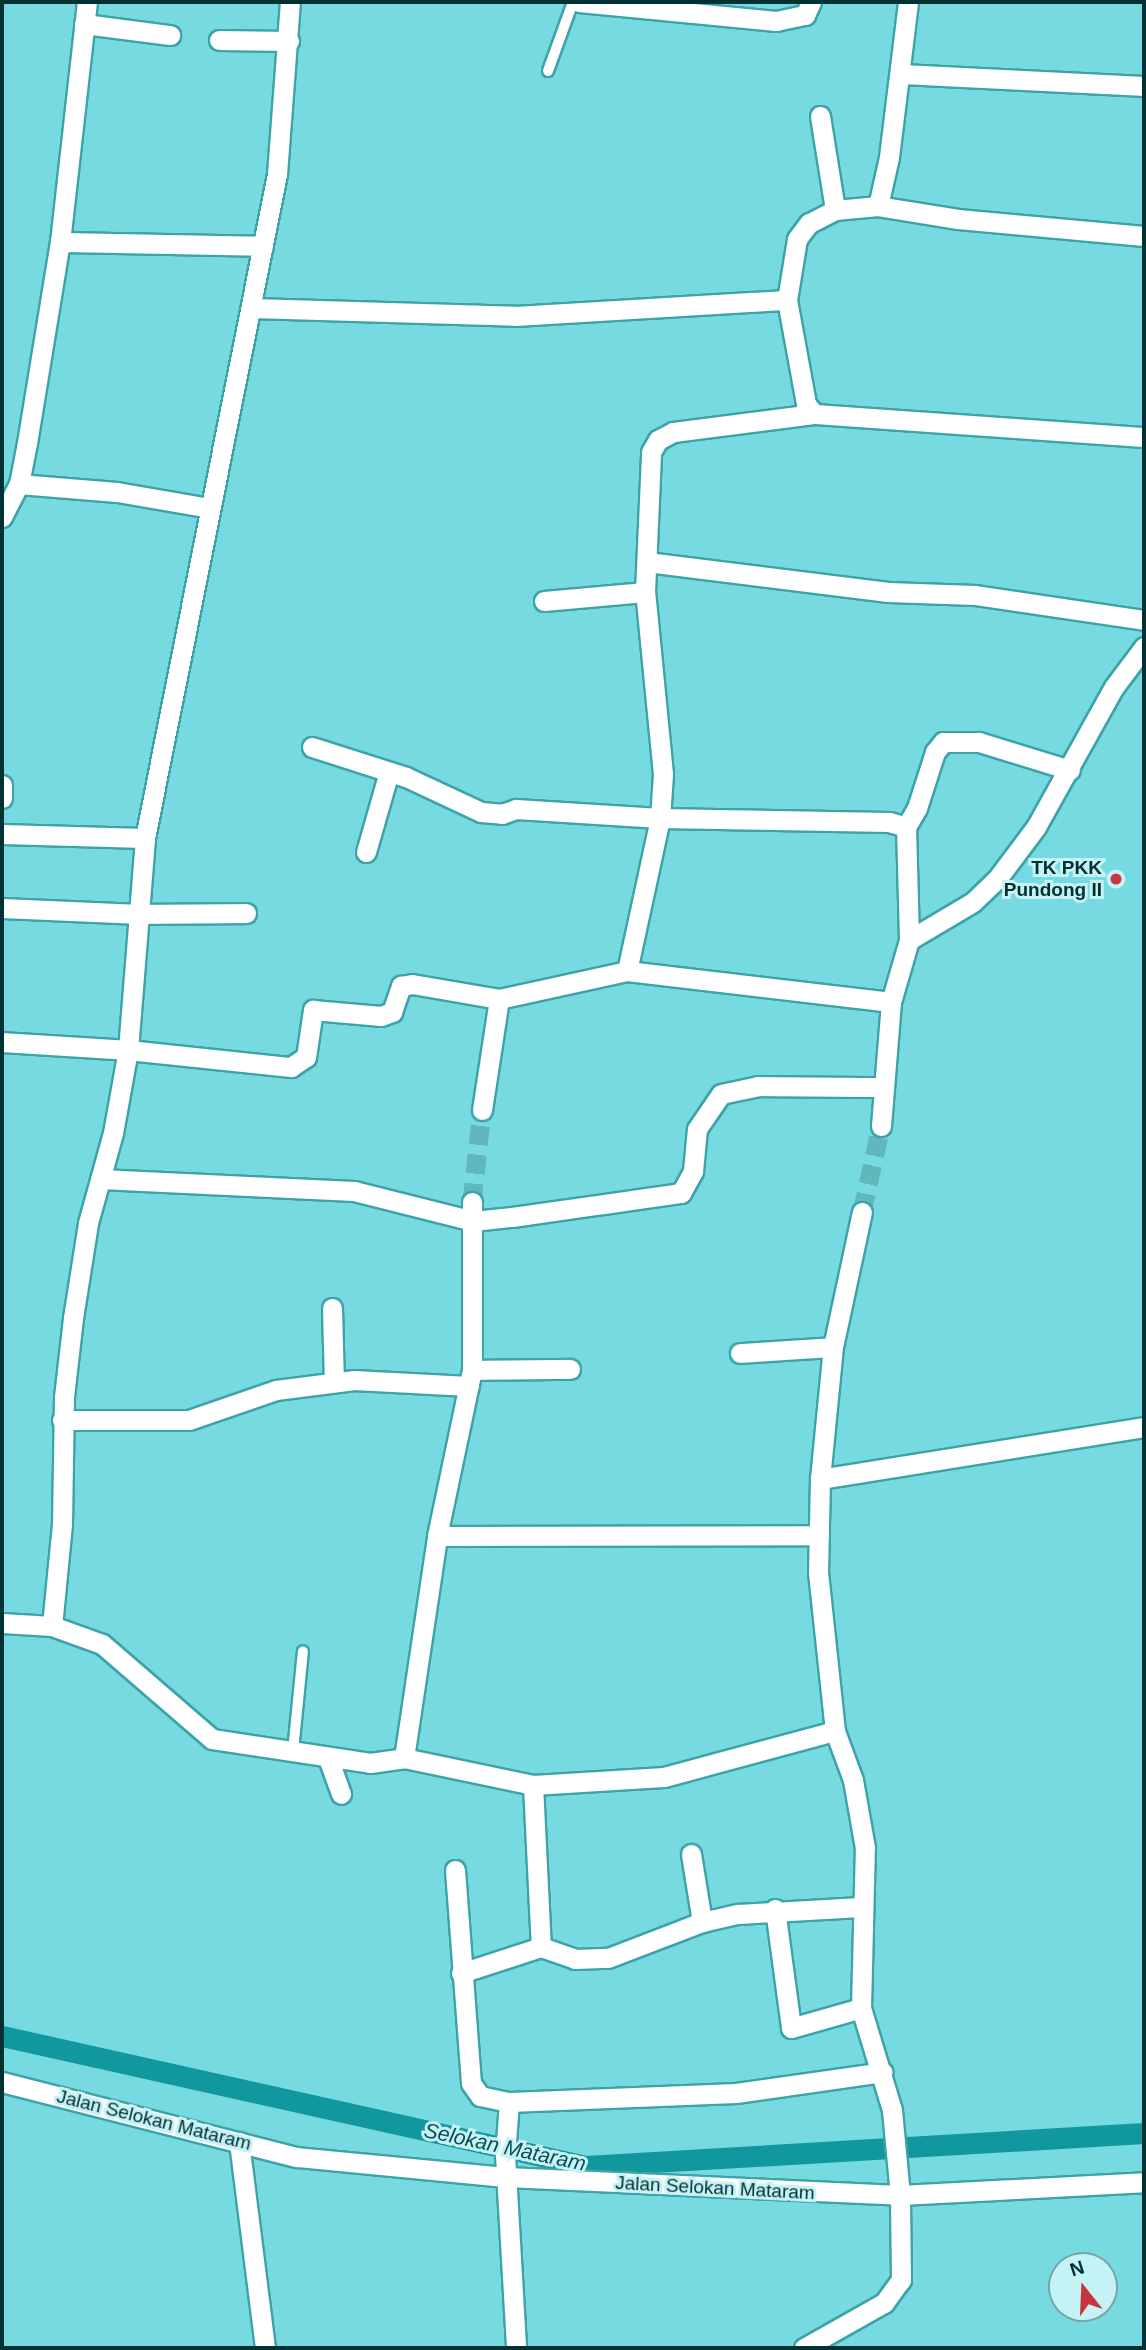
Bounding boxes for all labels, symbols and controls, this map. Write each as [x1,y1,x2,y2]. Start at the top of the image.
place label: TK PKK Pundong II [1004,857,1102,901]
marker: TK PKK Pundong II [1108,871,1124,887]
street label: Jalan Selokan Mataram [54,2085,254,2155]
water label: Selokan Mataram [422,2118,588,2176]
street label: Jalan Selokan Mataram [615,2171,815,2205]
north arrow [1048,2252,1118,2322]
text: N [1067,2256,1087,2281]

